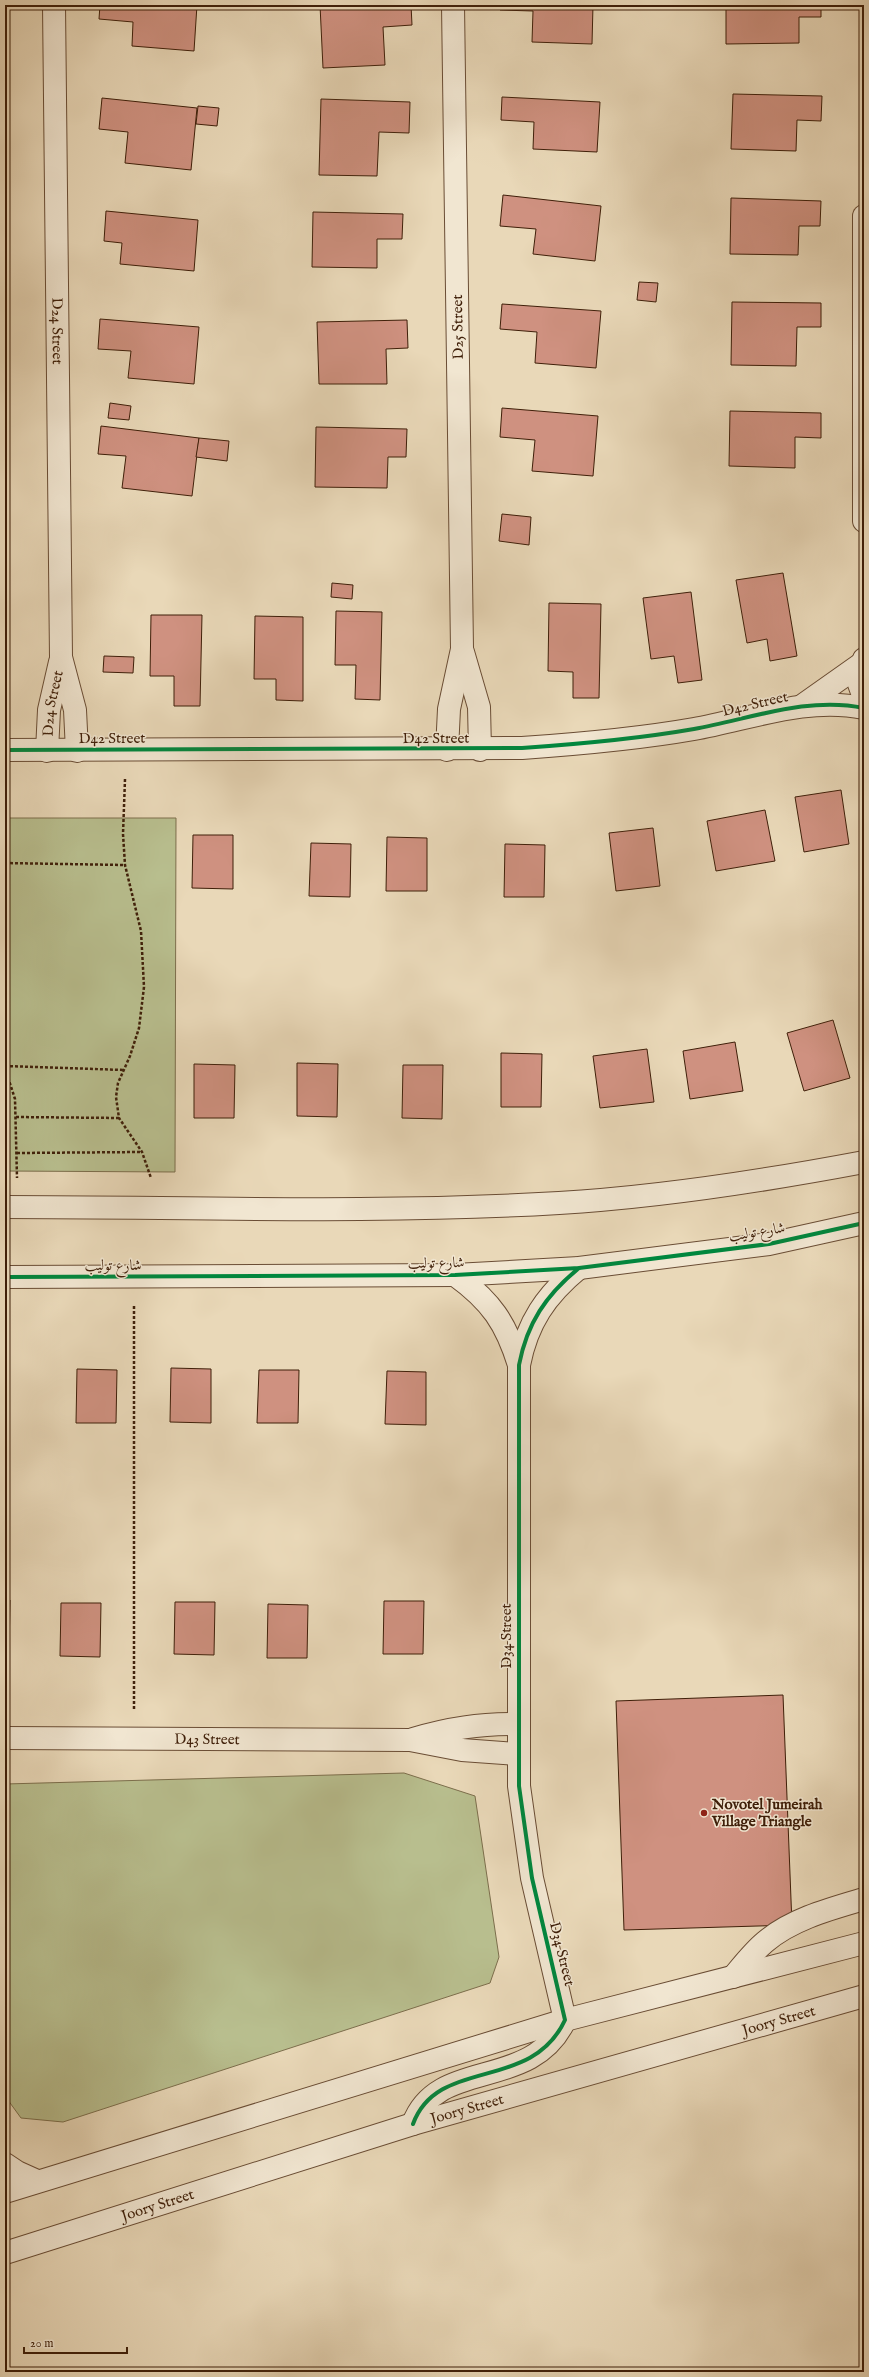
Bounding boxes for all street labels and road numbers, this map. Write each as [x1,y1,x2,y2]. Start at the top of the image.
street label: D25 Street [448,294,468,360]
street label: D24 Street [48,297,67,365]
street label: D24 Street [38,668,67,737]
street label: D42 Street [720,687,790,721]
street label: D42 Street [79,729,145,748]
street label: D42 Street [403,729,469,748]
street label: شارع توليب [727,1218,787,1249]
street label: شارع توليب [407,1253,465,1276]
street label: شارع توليب [85,1256,141,1278]
street label: D34 Street [497,1603,516,1669]
street label: D43 Street [174,1729,240,1749]
street label: D34 Street [545,1920,579,1988]
street label: Joory Street [738,2001,818,2040]
street label: Joory Street [426,2089,506,2129]
street label: Joory Street [117,2184,196,2226]

